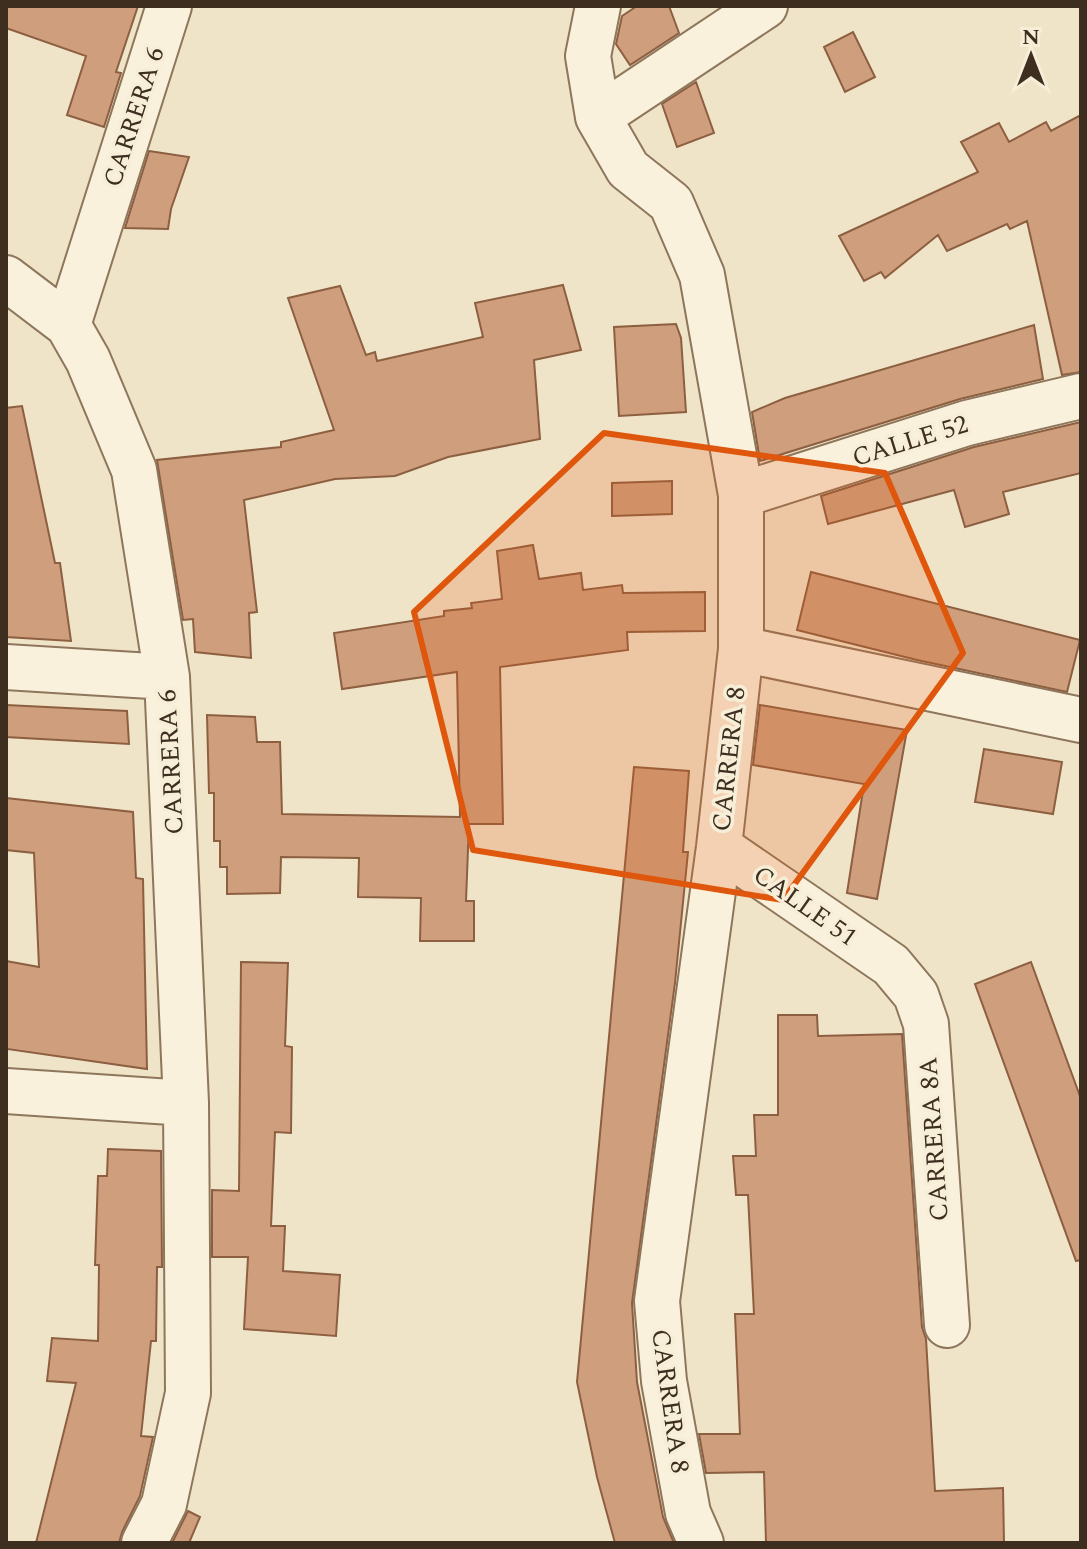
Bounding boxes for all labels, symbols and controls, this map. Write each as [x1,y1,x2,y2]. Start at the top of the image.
north arrow [991,16,1071,96]
text: N [1022,21,1040,54]
street label: CARRERA 6 [93,42,175,192]
street label: CALLE 52 [847,404,973,478]
street label: CARRERA 8 [702,685,756,833]
street label: CARRERA 6 [147,688,195,836]
street label: CALLE 51 [745,855,865,957]
street label: CARRERA 8A [908,1055,960,1223]
street label: CARRERA 8 [640,1326,700,1476]

